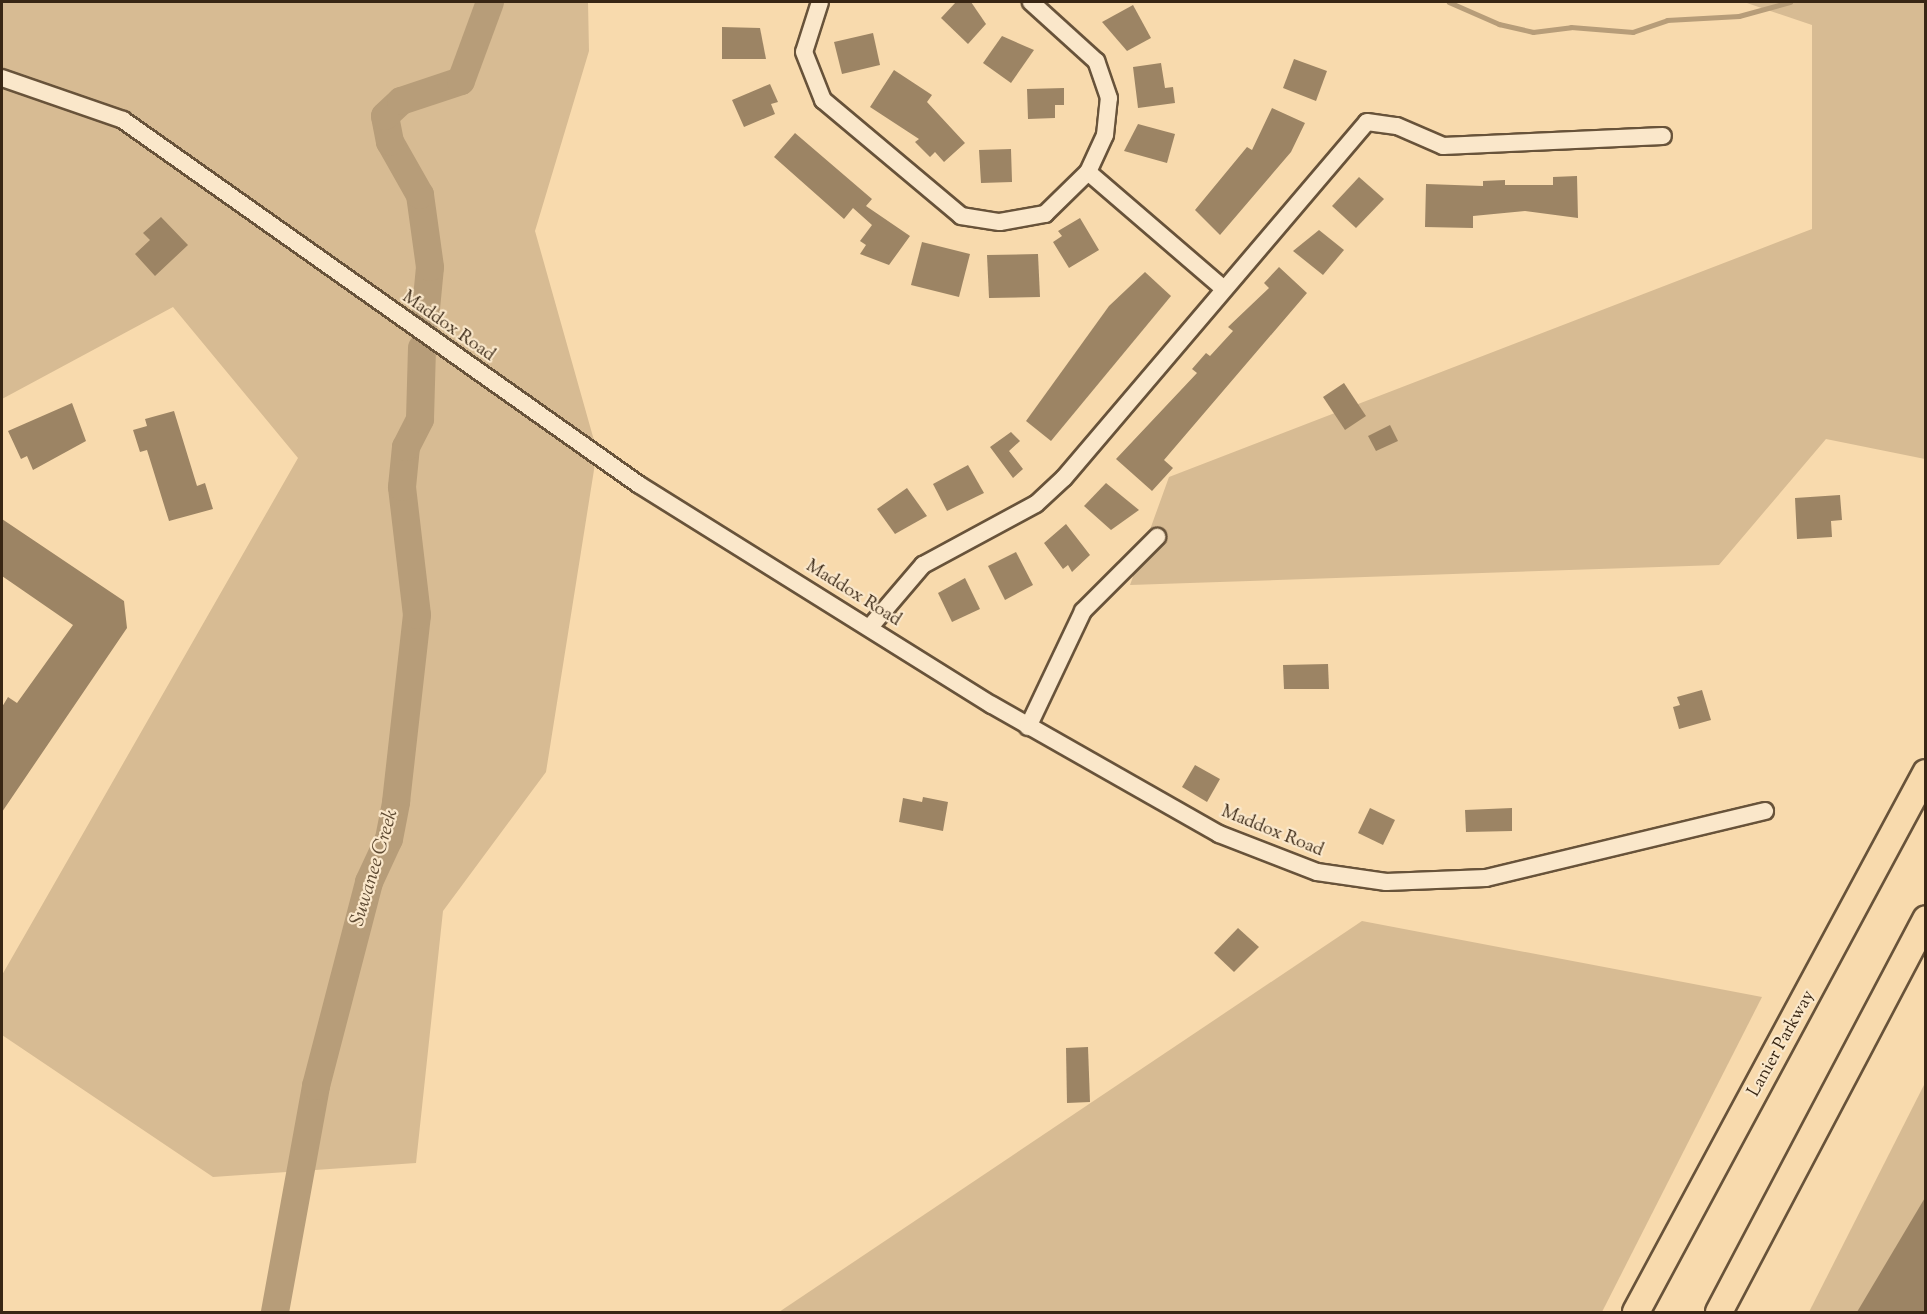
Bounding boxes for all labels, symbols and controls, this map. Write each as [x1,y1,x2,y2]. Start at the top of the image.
street label: Maddox Road [397,287,499,367]
street label: Maddox Road [801,556,905,632]
street label: Maddox Road [1218,802,1326,862]
water label: Suwanee Creek [346,807,404,929]
street label: Lanier Parkway [1744,987,1820,1101]

